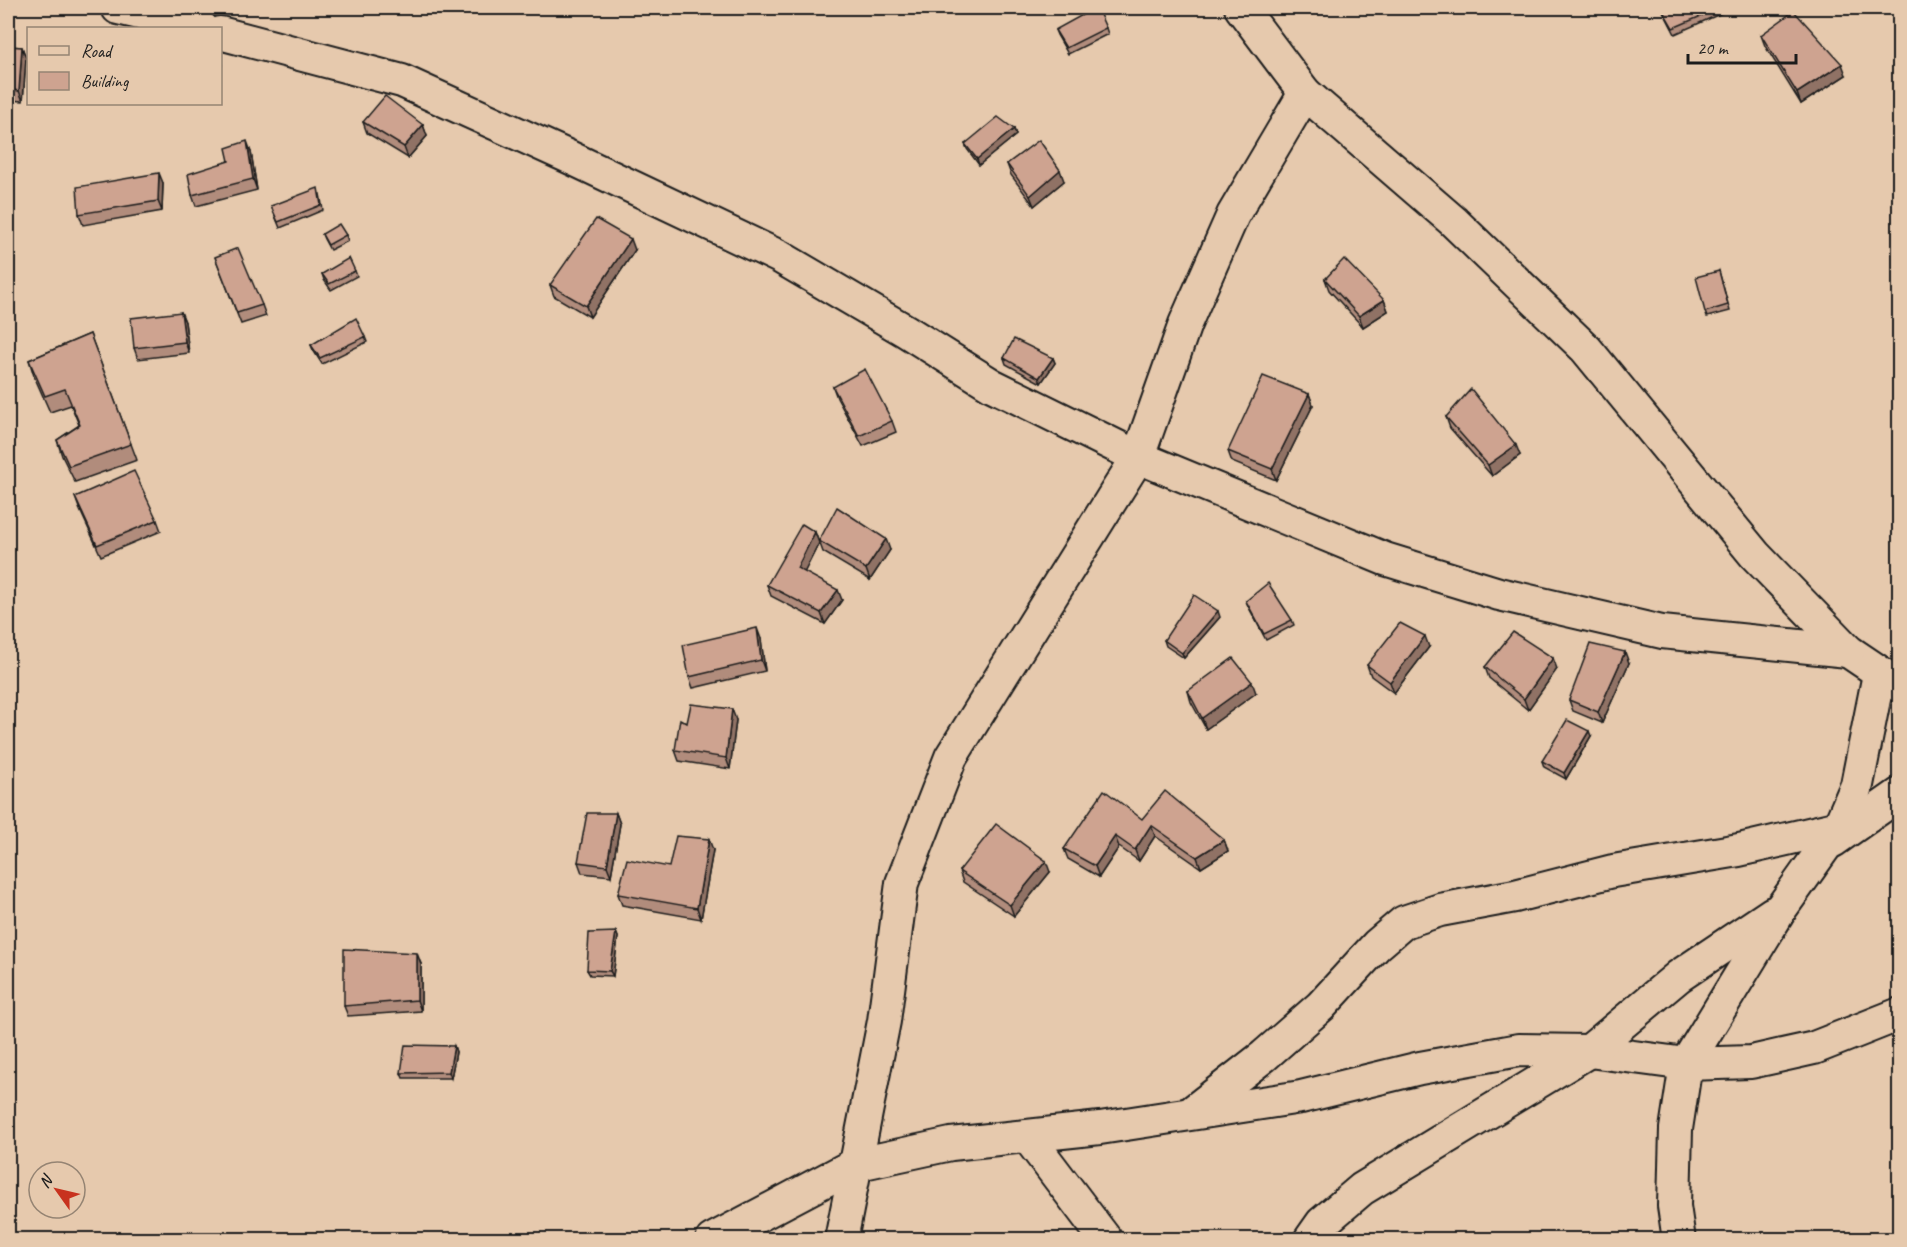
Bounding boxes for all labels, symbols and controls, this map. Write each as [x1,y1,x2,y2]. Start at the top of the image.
legend [27,27,222,105]
scale bar [1688,27,1796,65]
text: 20 m [1697,37,1730,59]
text: Road [81,40,114,62]
text: Building [81,70,130,92]
north arrow [27,1160,87,1220]
text: N [34,1170,58,1192]

